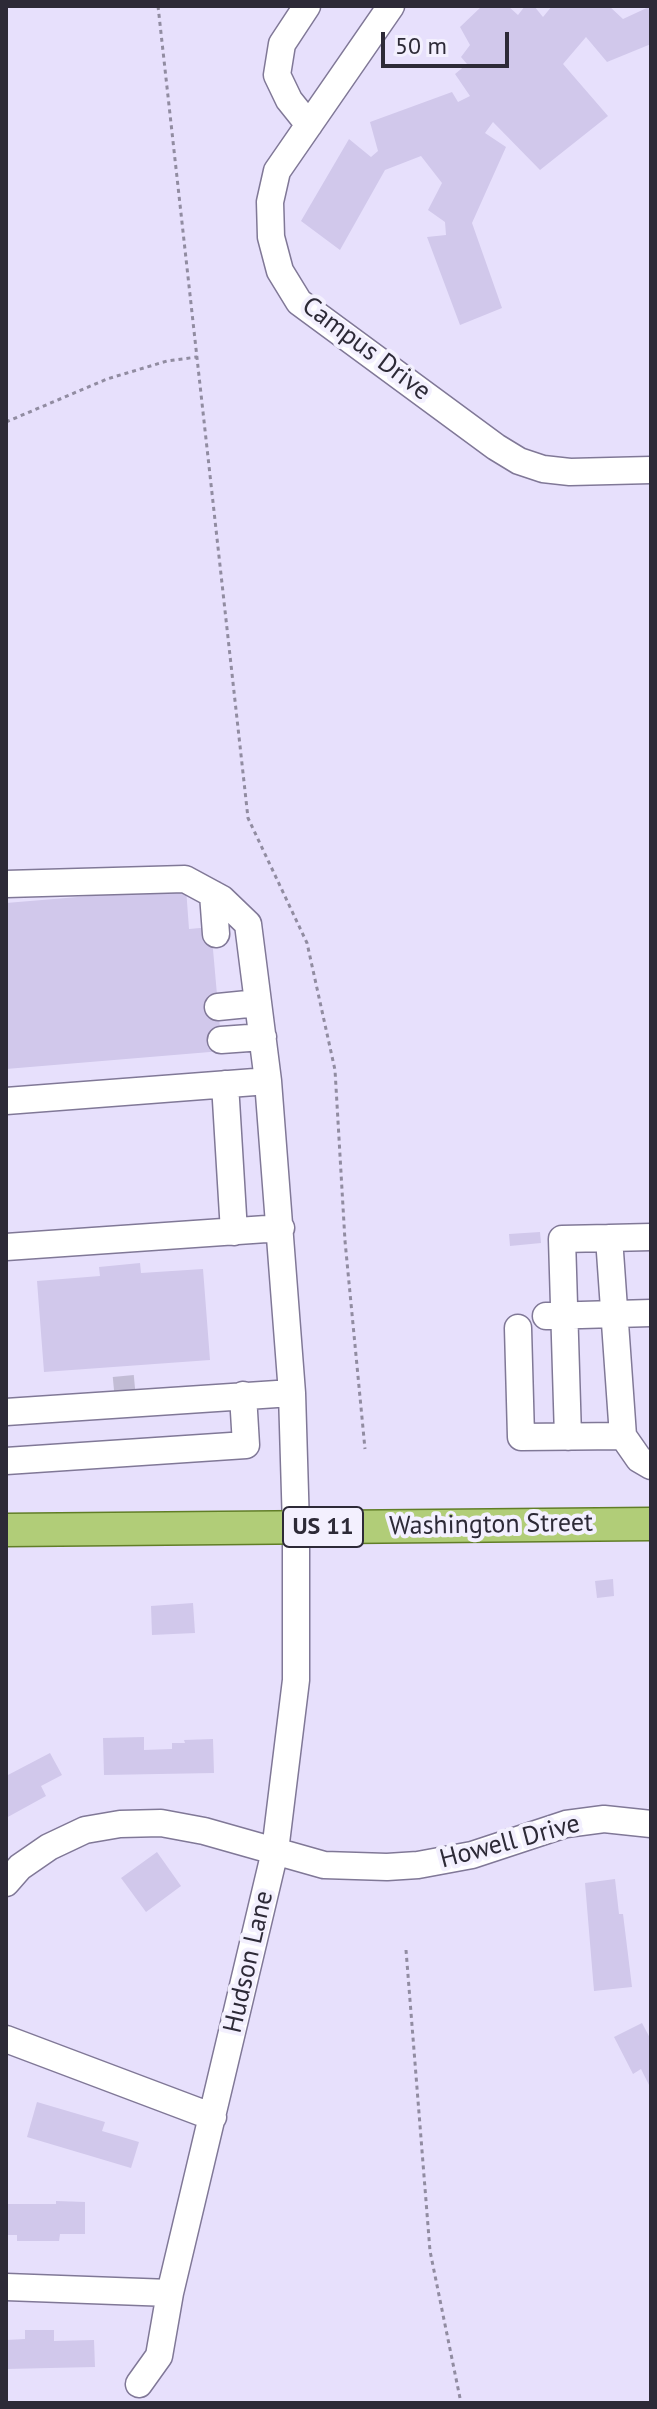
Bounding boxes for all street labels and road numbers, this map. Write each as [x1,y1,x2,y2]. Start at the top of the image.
street label: Campus Drive [296,291,436,407]
road number: US 11 [283,1507,363,1547]
street label: Washington Street [389,1508,593,1542]
street label: Howell Drive [437,1808,583,1876]
street label: Hudson Lane [218,1888,280,2036]

